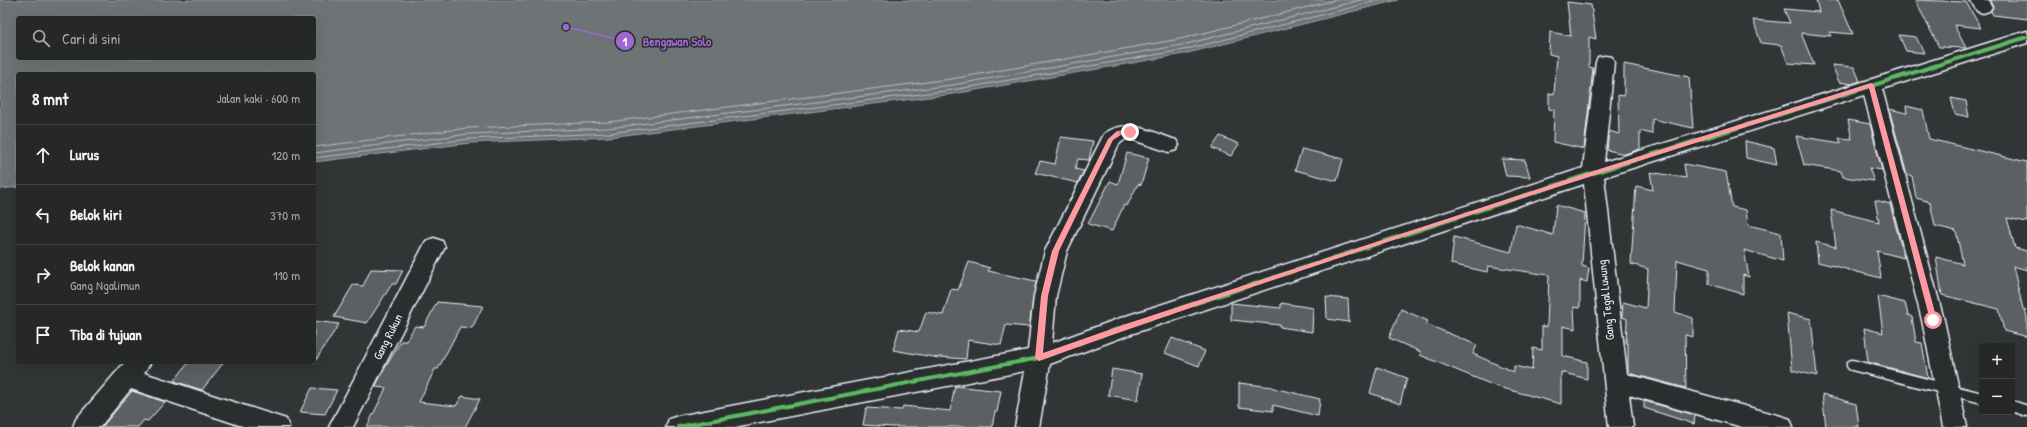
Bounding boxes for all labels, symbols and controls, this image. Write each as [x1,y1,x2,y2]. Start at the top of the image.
search box [16,16,316,60]
icon: search [30,27,52,49]
text: Cari di sini [62,28,121,49]
callout: Bengawan Solo [615,29,719,54]
text: Bengawan Solo [643,32,712,51]
text: 1 [623,33,628,50]
text: 8 mnt [32,87,68,110]
text: Jalan kaki · 600 m [217,89,300,107]
route end [1121,123,1139,141]
icon: ahead [32,144,54,166]
text: Lurus [70,144,99,165]
text: 120 m [272,146,300,164]
icon: left [32,204,54,226]
text: Belok kiri [70,204,122,225]
text: 370 m [270,206,300,224]
text: Belok kanan [70,255,135,276]
street label: Gang Tegal Luwung [1593,259,1618,341]
icon: right [32,264,54,286]
text: 110 m [273,266,300,284]
text: Gang Ngalimun [70,276,140,294]
street label: Gang Rukun [369,311,406,363]
route start [1924,311,1942,329]
icon: arrive [32,324,54,346]
text: Tiba di tujuan [70,324,142,345]
map controls [1979,343,2015,415]
button: + [1979,343,2015,379]
button: − [1979,379,2015,415]

